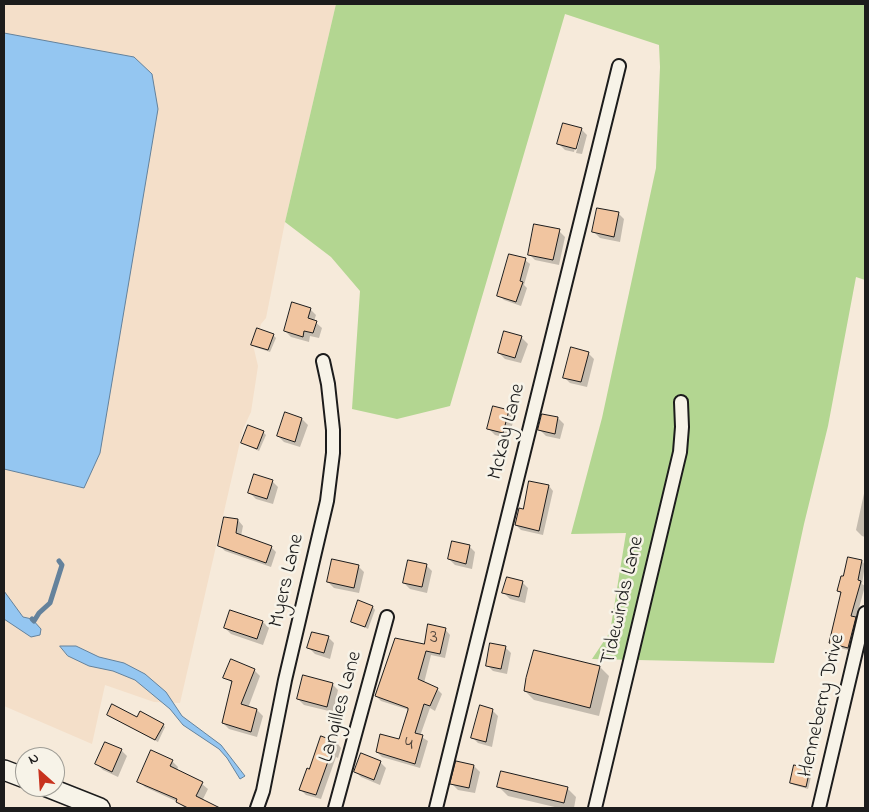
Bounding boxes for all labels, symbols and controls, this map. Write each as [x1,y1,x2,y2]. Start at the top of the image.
street label: Mckay Lane [484,381,532,483]
street label: Myers Lane [265,532,311,630]
street label: Tidewinds Lane [597,534,651,668]
house number: 3 [430,628,438,650]
street label: Henneberry Drive [794,632,852,780]
street label: Langilles Lane [315,649,369,765]
house number: 4 [405,735,413,757]
north arrow [15,747,65,797]
text: N [25,747,42,770]

